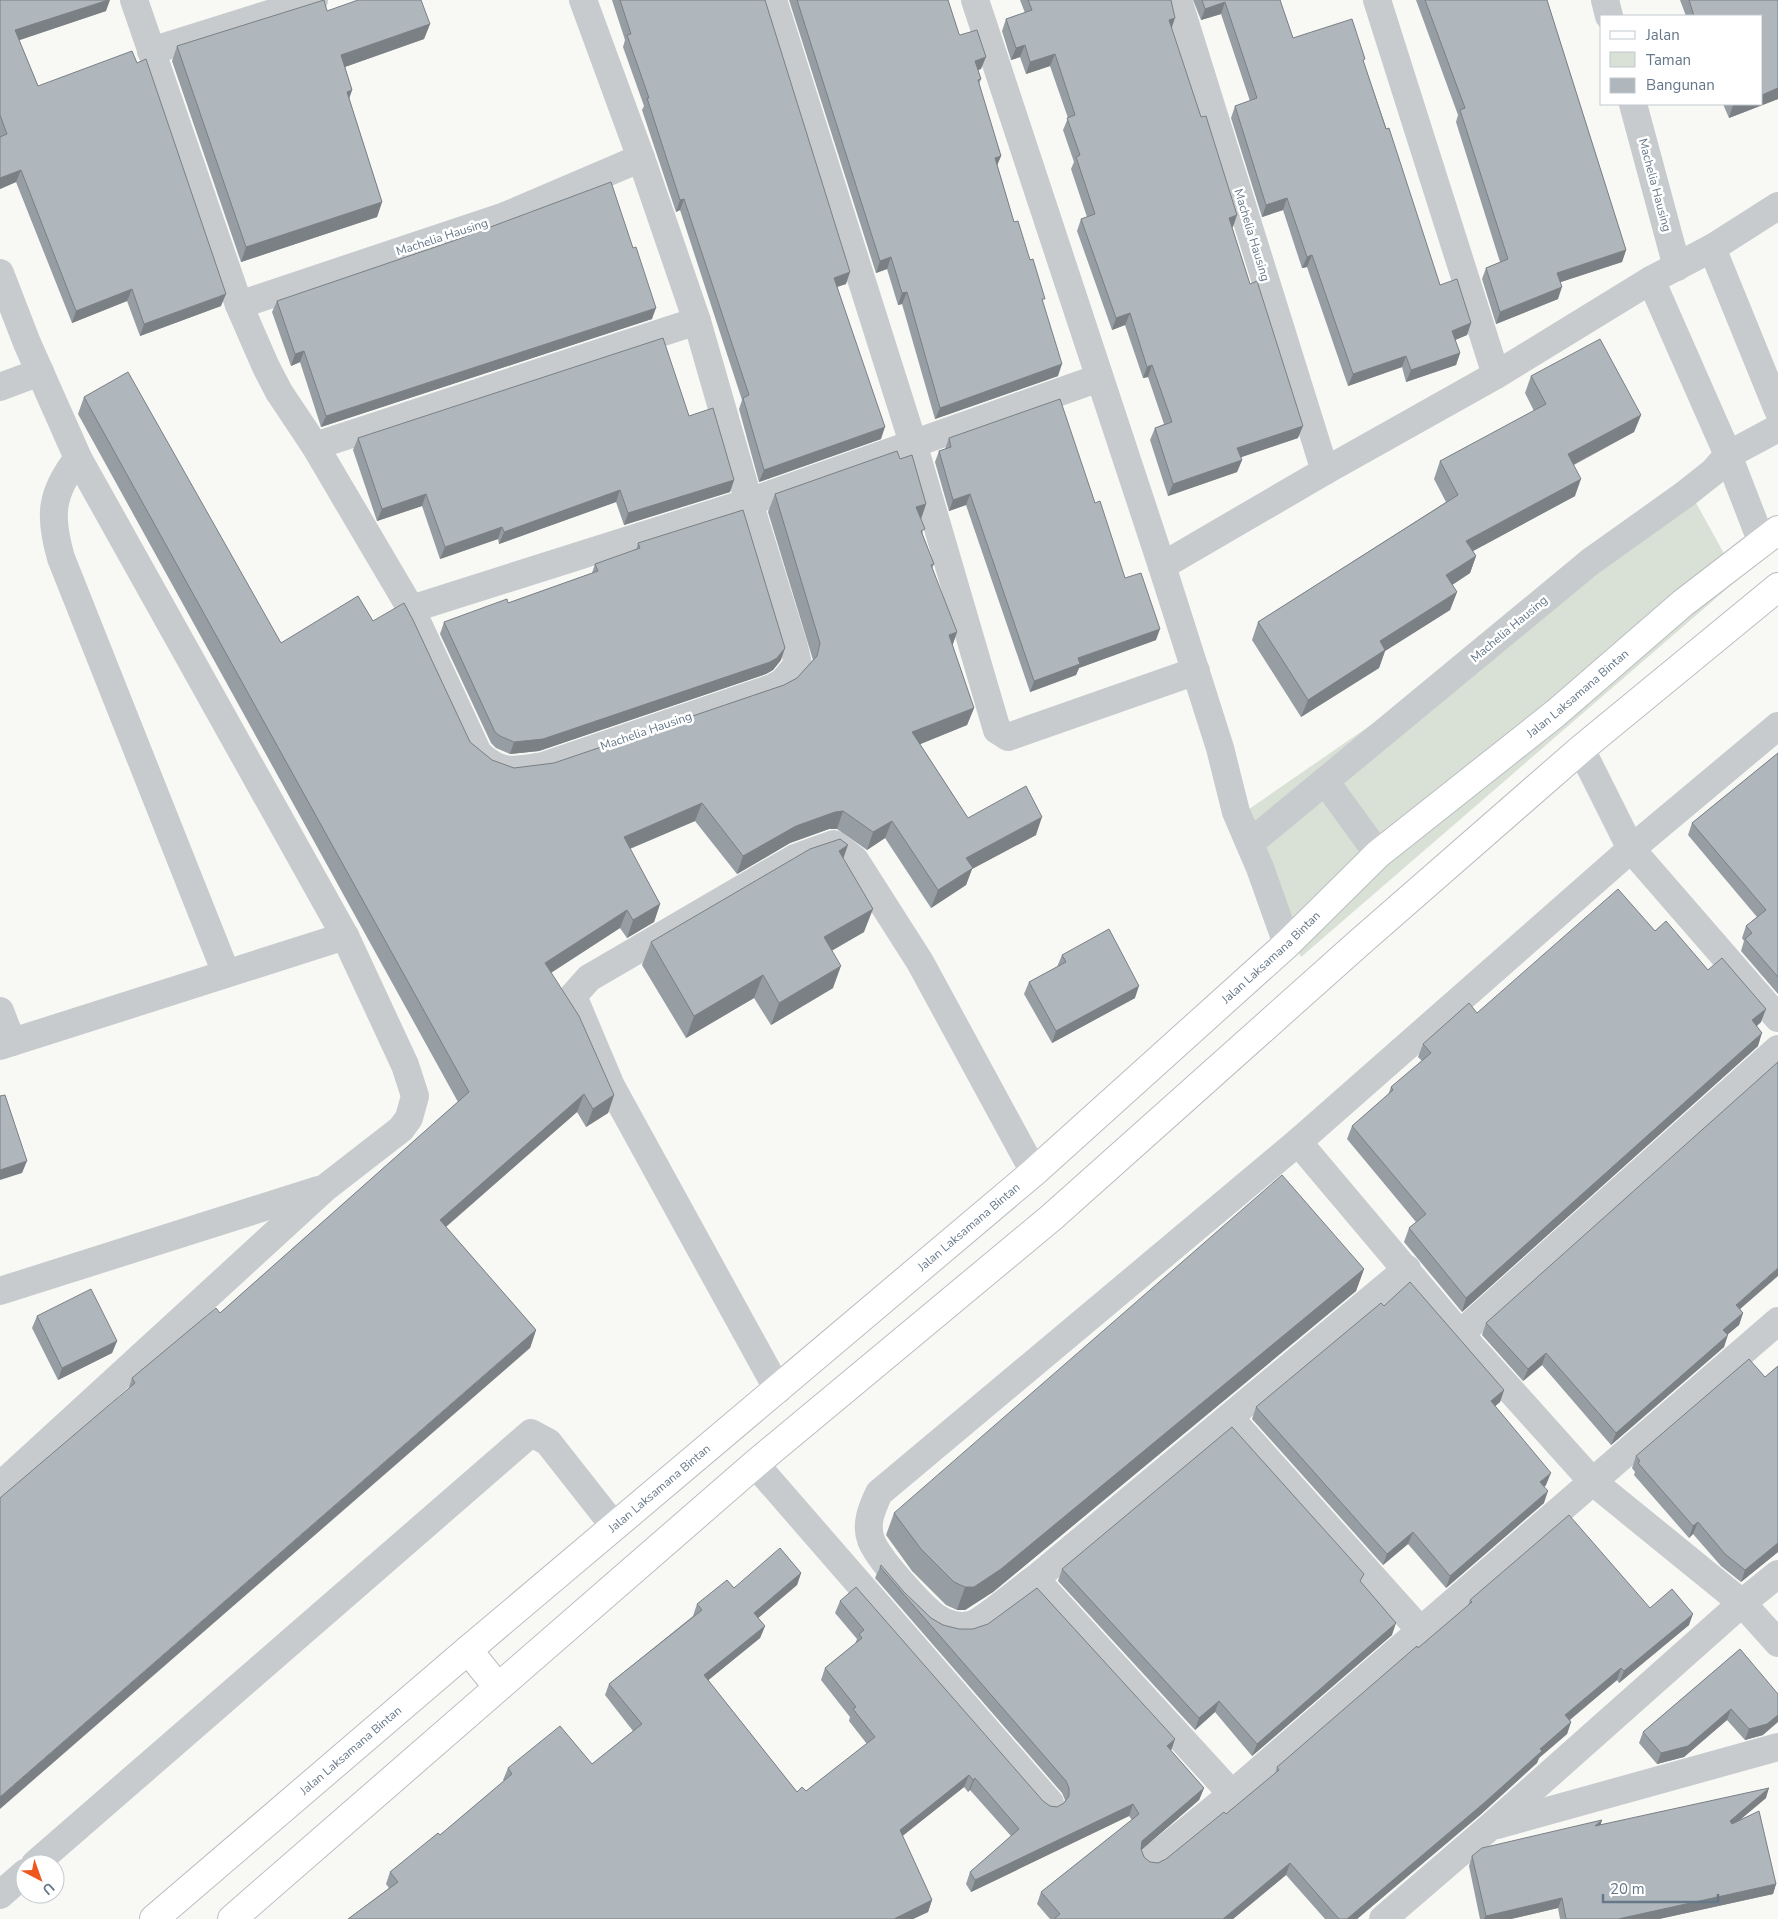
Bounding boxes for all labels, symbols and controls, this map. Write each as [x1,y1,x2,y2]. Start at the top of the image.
legend [1600,15,1763,105]
text: Jalan [1645,25,1680,45]
text: Taman [1646,50,1691,70]
text: Bangunan [1646,75,1715,95]
street label: Machelia Hausing [1635,137,1675,233]
street label: Machelia Hausing [1230,187,1274,283]
street label: Machelia Hausing [394,215,490,259]
street label: Machelia Hausing [1467,592,1551,666]
street label: Jalan Laksamana Bintan [1522,646,1632,742]
street label: Machelia Hausing [598,708,694,754]
street label: Jalan Laksamana Bintan [1217,908,1324,1008]
street label: Jalan Laksamana Bintan [914,1179,1023,1275]
street label: Jalan Laksamana Bintan [604,1441,714,1537]
street label: Jalan Laksamana Bintan [296,1702,405,1799]
north arrow [15,1854,65,1904]
scale bar [1603,1872,1718,1904]
text: U [38,1878,58,1899]
text: 20 m [1610,1879,1645,1899]

